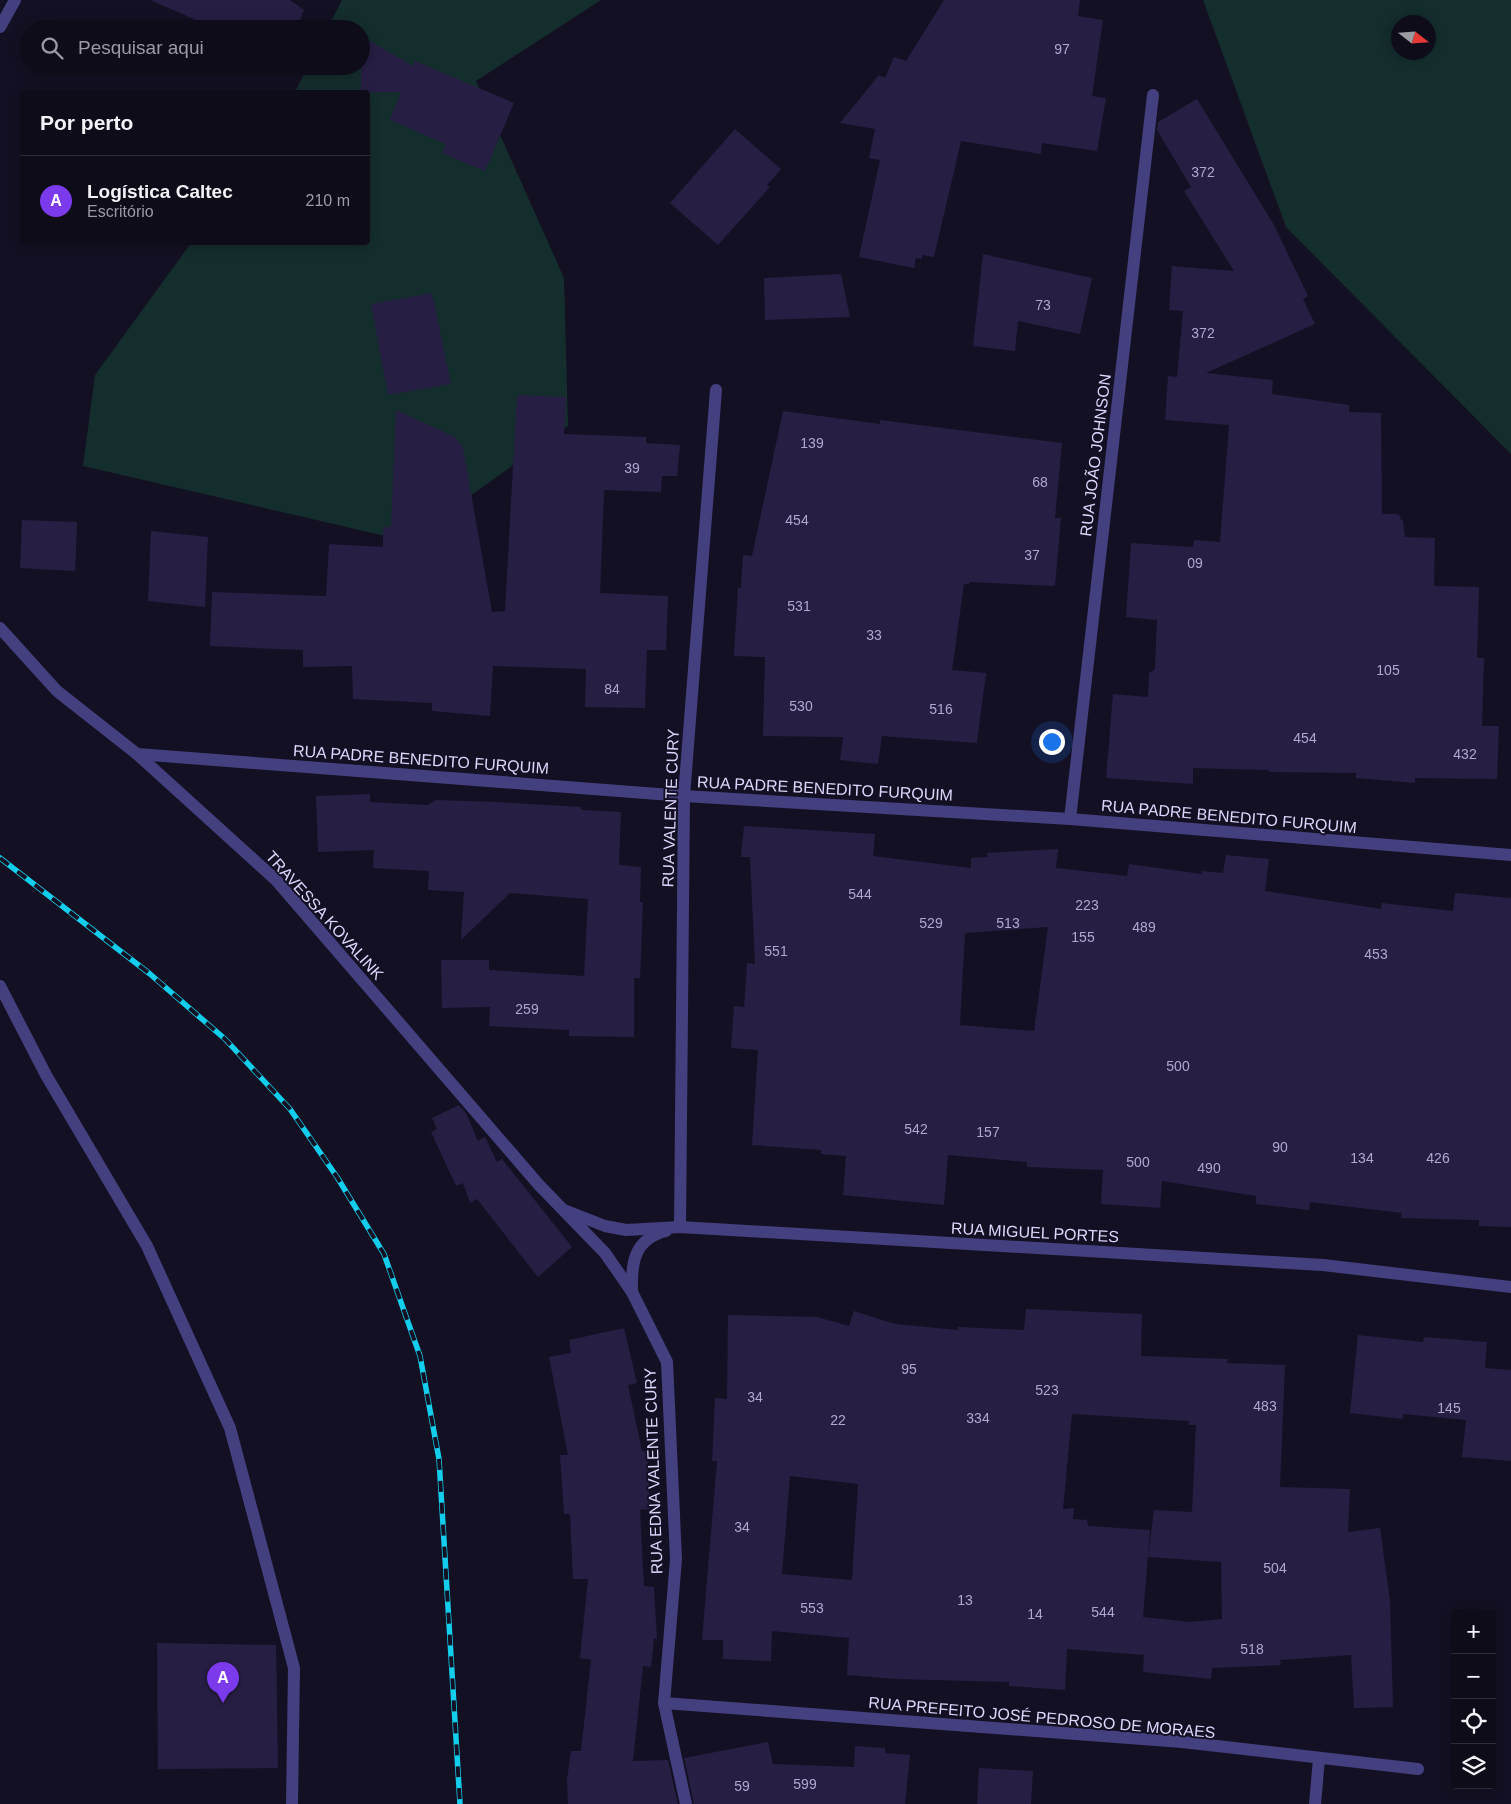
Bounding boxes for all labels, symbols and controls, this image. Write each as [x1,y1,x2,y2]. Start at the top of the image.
north arrow [1391,15,1436,60]
search box [20,20,370,75]
icon: search [38,34,66,62]
text: Pesquisar aqui [78,37,204,58]
house number: 97 [1054,41,1070,57]
text: Por perto [40,111,133,134]
house number: 372 [1191,164,1215,180]
text: Logística Caltec [87,181,233,202]
text: A [50,192,62,209]
text: 210 m [306,192,350,209]
text: Escritório [87,203,154,220]
house number: 73 [1035,297,1051,313]
house number: 372 [1191,325,1215,341]
street label: RUA JOÃO JOHNSON [1075,373,1114,537]
house number: 139 [800,435,824,451]
house number: 39 [624,460,640,476]
house number: 68 [1032,474,1048,490]
house number: 454 [785,512,809,528]
house number: 37 [1024,547,1040,563]
house number: 09 [1187,555,1203,571]
house number: 531 [787,598,811,614]
house number: 33 [866,627,882,643]
house number: 105 [1376,662,1400,678]
house number: 84 [604,681,620,697]
house number: 530 [789,698,813,714]
house number: 516 [929,701,953,717]
street label: RUA VALENTE CURY [659,728,682,888]
your location [1039,729,1065,755]
house number: 454 [1293,730,1317,746]
street label: RUA PADRE BENEDITO FURQUIM [293,742,549,777]
house number: 432 [1453,746,1477,762]
street label: RUA PADRE BENEDITO FURQUIM [697,773,953,804]
street label: RUA PADRE BENEDITO FURQUIM [1101,797,1357,836]
street label: TRAVESSA KOVALINK [263,848,387,983]
house number: 544 [848,886,872,902]
house number: 223 [1075,897,1099,913]
house number: 529 [919,915,943,931]
house number: 513 [996,915,1020,931]
house number: 489 [1132,919,1156,935]
house number: 155 [1071,929,1095,945]
house number: 551 [764,943,788,959]
house number: 453 [1364,946,1388,962]
house number: 259 [515,1001,539,1017]
house number: 500 [1166,1058,1190,1074]
house number: 542 [904,1121,928,1137]
house number: 157 [976,1124,1000,1140]
house number: 90 [1272,1139,1288,1155]
house number: 134 [1350,1150,1374,1166]
house number: 426 [1426,1150,1450,1166]
house number: 500 [1126,1154,1150,1170]
house number: 490 [1197,1160,1221,1176]
street label: RUA MIGUEL PORTES [951,1220,1119,1245]
house number: 95 [901,1361,917,1377]
street label: RUA EDNA VALENTE CURY [641,1367,666,1575]
house number: 523 [1035,1382,1059,1398]
house number: 34 [747,1389,763,1405]
house number: 483 [1253,1398,1277,1414]
house number: 145 [1437,1400,1461,1416]
house number: 334 [966,1410,990,1426]
house number: 22 [830,1412,846,1428]
house number: 34 [734,1519,750,1535]
house number: 504 [1263,1560,1287,1576]
house number: 13 [957,1592,973,1608]
house number: 553 [800,1600,824,1616]
house number: 544 [1091,1604,1115,1620]
house number: 14 [1027,1606,1043,1622]
map controls [1451,1609,1496,1789]
button: + [1451,1609,1496,1654]
house number: 518 [1240,1641,1264,1657]
button: − [1451,1654,1496,1699]
pin: A [207,1662,239,1703]
street label: RUA PREFEITO JOSÉ PEDROSO DE MORAES [868,1693,1216,1741]
button: locate [1451,1699,1496,1744]
button: layers [1451,1744,1496,1789]
house number: 599 [793,1776,817,1792]
house number: 59 [734,1778,750,1794]

